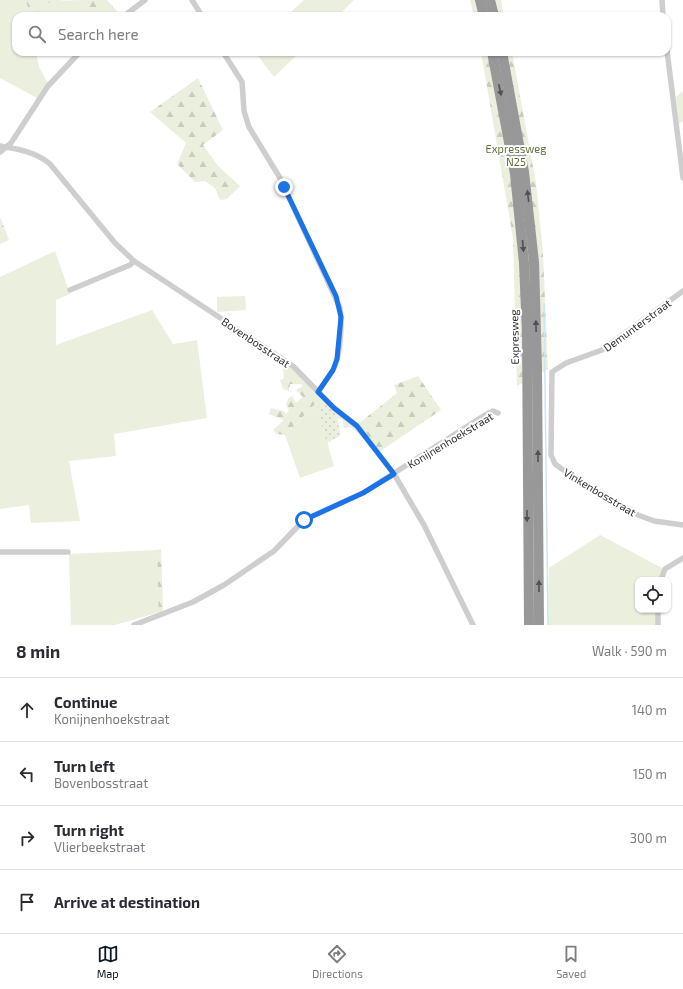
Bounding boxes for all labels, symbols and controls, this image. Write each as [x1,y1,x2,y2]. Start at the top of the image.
search box [12,12,671,56]
icon: search [26,23,48,45]
text: Search here [58,25,139,43]
one-way arrow [497,84,503,96]
park label: Expressweg N25 [486,142,546,168]
route end [275,178,293,196]
one-way arrow [524,190,531,202]
one-way arrow [519,240,526,252]
street label: Demunterstraat [601,296,673,354]
street label: Expresweg [507,309,521,365]
street label: Bovenbosstraat [219,314,293,370]
one-way arrow [533,319,539,332]
street label: Konijnenhoekstraat [405,409,496,472]
one-way arrow [534,450,541,462]
street label: Vinkenbosstraat [561,465,639,519]
one-way arrow [524,510,530,523]
route start [295,511,313,529]
map controls [635,577,671,613]
button: locate [635,577,671,613]
one-way arrow [536,579,542,592]
text: 8 min [16,641,60,661]
text: Walk · 590 m [592,643,667,659]
text: Continue [54,693,117,711]
icon: ahead [16,699,38,721]
text: 140 m [632,702,667,718]
text: Konijnenhoekstraat [54,711,170,727]
text: Turn left [54,757,115,775]
icon: left [16,763,38,785]
text: 150 m [633,766,667,782]
text: Bovenbosstraat [54,775,148,791]
text: Turn right [54,821,124,839]
icon: right [16,827,38,849]
text: 300 m [630,830,667,846]
text: Vlierbeekstraat [54,839,145,855]
icon: arrive [16,891,38,913]
text: Arrive at destination [54,893,200,911]
tab: Map [97,943,119,980]
tab: Directions [312,943,363,980]
tab: Saved [556,943,586,980]

